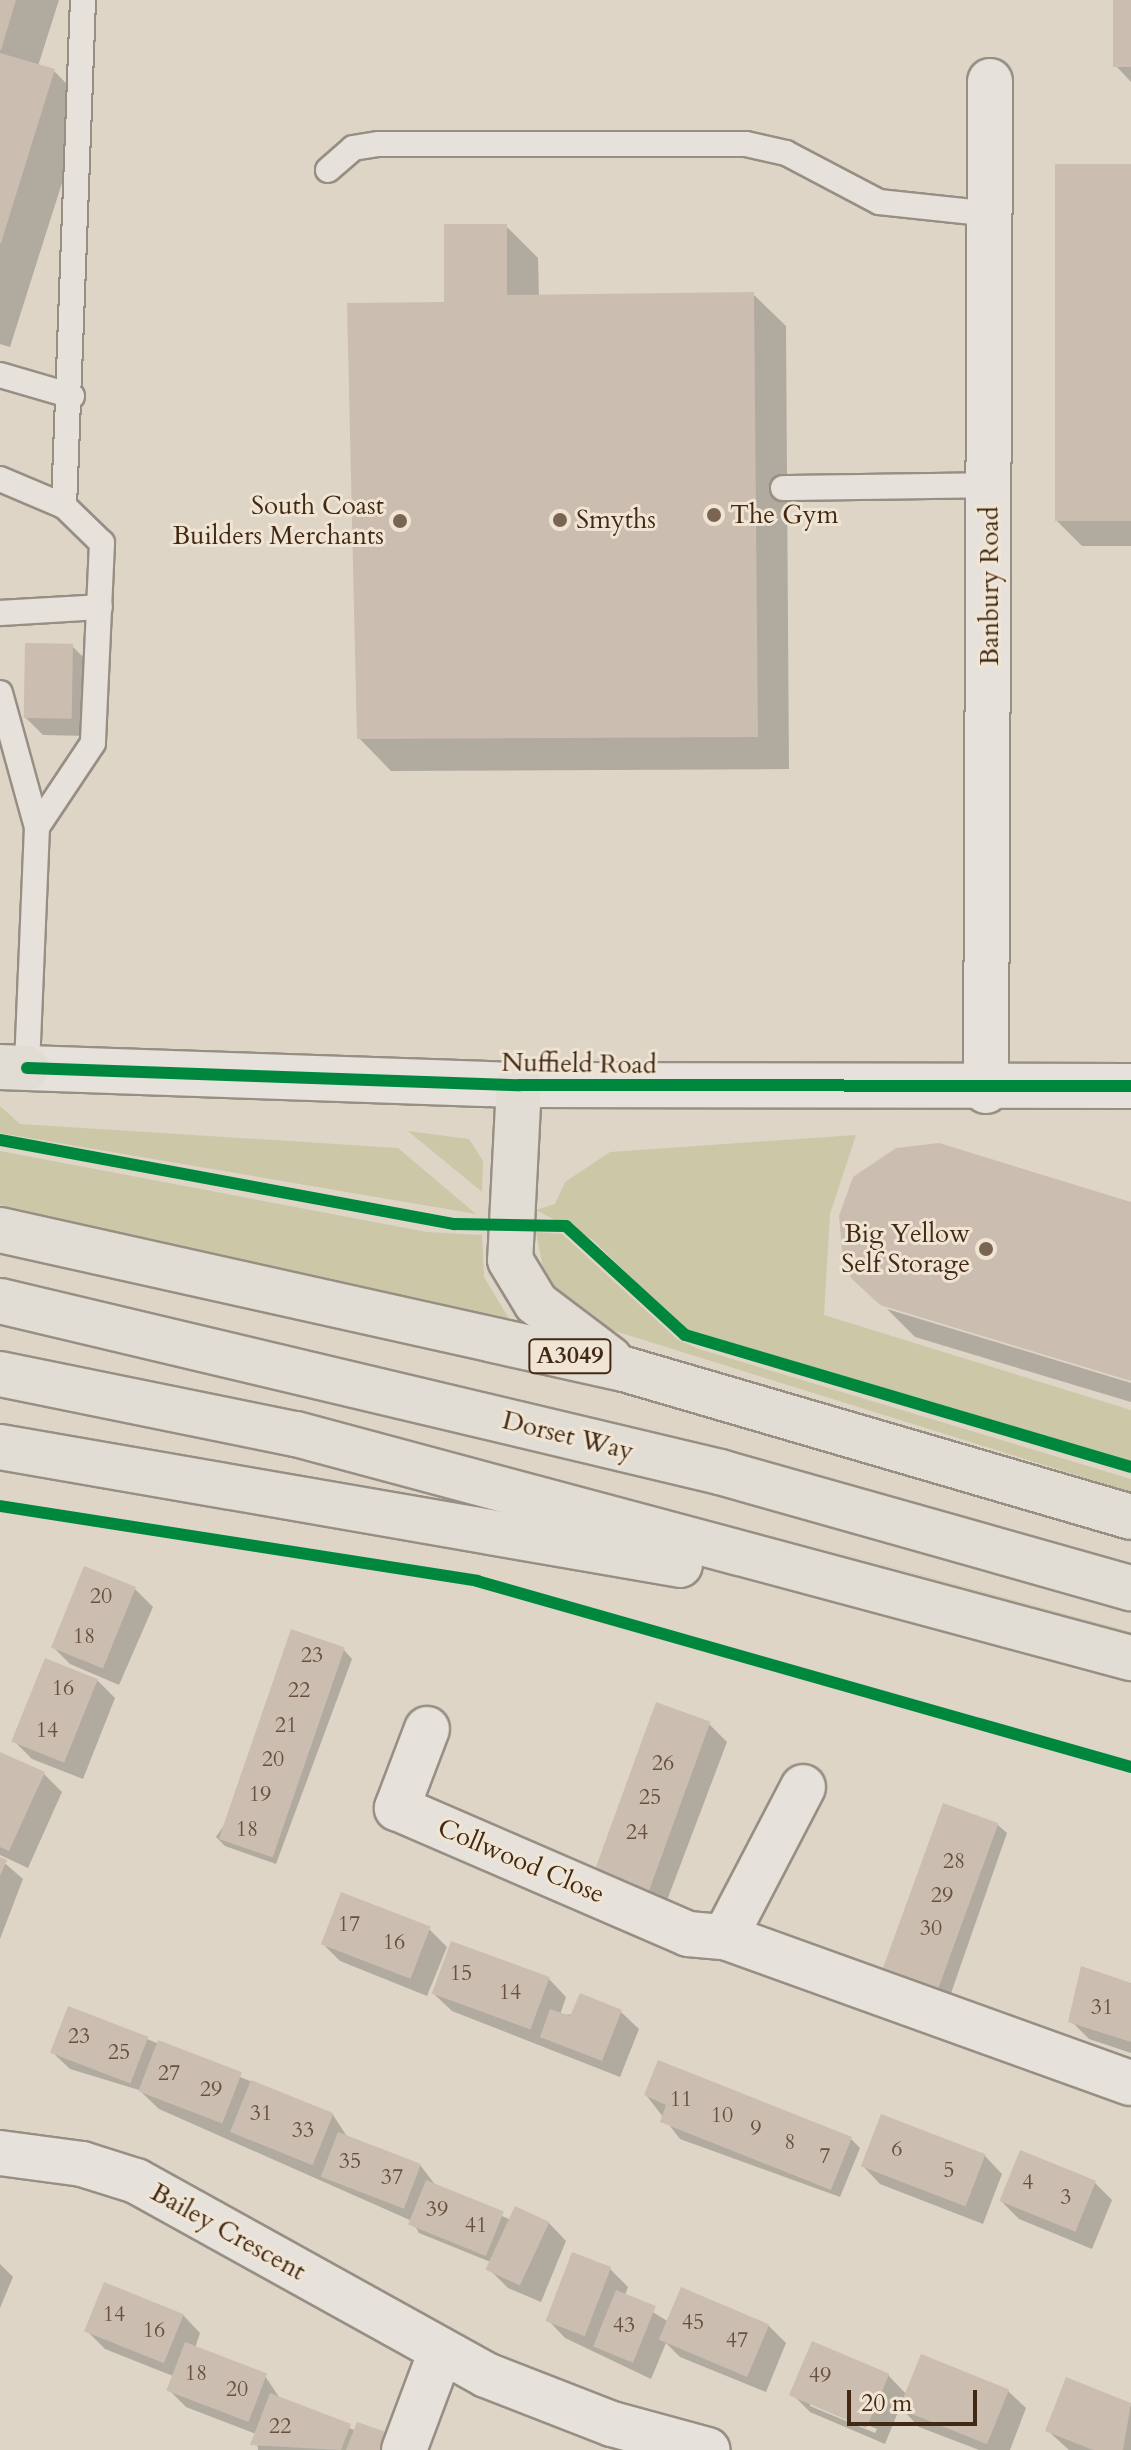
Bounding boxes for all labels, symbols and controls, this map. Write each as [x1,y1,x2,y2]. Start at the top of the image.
place label: South Coast Builders Merchants [172,490,384,552]
place label: The Gym [730,499,838,531]
place label: Smyths [576,504,656,536]
marker: The Gym [705,506,723,524]
street label: Banbury Road [974,506,1006,666]
marker: Smyths [551,511,569,529]
marker: South Coast Builders Merchants [391,512,409,530]
street label: Nuffield Road [501,1047,657,1081]
place label: Big Yellow Self Storage [841,1218,970,1280]
marker: Big Yellow Self Storage [977,1240,995,1258]
road number: A3049 [528,1336,612,1376]
street label: Dorset Way [499,1405,637,1467]
house number: 20 [90,1584,112,1610]
house number: 18 [73,1624,95,1650]
house number: 23 [301,1643,323,1669]
house number: 16 [52,1676,74,1702]
house number: 22 [288,1678,310,1704]
house number: 21 [275,1713,297,1739]
house number: 14 [36,1718,58,1744]
house number: 20 [262,1747,284,1773]
house number: 26 [652,1751,674,1777]
house number: 19 [249,1782,271,1808]
house number: 25 [639,1785,661,1811]
street label: Collwood Close [433,1812,609,1910]
house number: 18 [236,1817,258,1843]
house number: 24 [626,1820,648,1846]
house number: 28 [943,1849,965,1875]
house number: 29 [931,1883,953,1909]
house number: 17 [338,1912,360,1938]
house number: 30 [920,1916,942,1942]
house number: 16 [383,1930,405,1956]
house number: 15 [450,1961,472,1987]
house number: 14 [499,1980,521,2006]
house number: 31 [1091,1995,1113,2021]
house number: 23 [68,2024,90,2050]
house number: 25 [108,2040,130,2066]
house number: 27 [158,2061,180,2087]
house number: 29 [200,2077,222,2103]
house number: 11 [670,2087,692,2113]
house number: 31 [250,2101,272,2127]
house number: 10 [711,2103,733,2129]
house number: 9 [750,2116,762,2142]
house number: 33 [292,2118,314,2144]
house number: 8 [784,2130,796,2156]
house number: 6 [891,2137,903,2163]
house number: 7 [819,2144,831,2170]
house number: 35 [339,2149,361,2175]
house number: 5 [943,2158,955,2184]
house number: 37 [381,2165,403,2191]
house number: 4 [1022,2170,1034,2196]
street label: Bailey Crescent [145,2177,311,2287]
house number: 3 [1060,2185,1072,2211]
house number: 39 [426,2197,448,2223]
house number: 41 [465,2213,487,2239]
house number: 14 [103,2302,125,2328]
house number: 45 [682,2310,704,2336]
house number: 43 [613,2313,635,2339]
house number: 16 [143,2318,165,2344]
house number: 47 [726,2328,748,2354]
house number: 18 [185,2361,207,2387]
house number: 49 [809,2363,831,2389]
scale bar [851,2374,981,2424]
house number: 20 [226,2377,248,2403]
text: 20 m [861,2387,912,2420]
house number: 22 [269,2414,291,2440]

